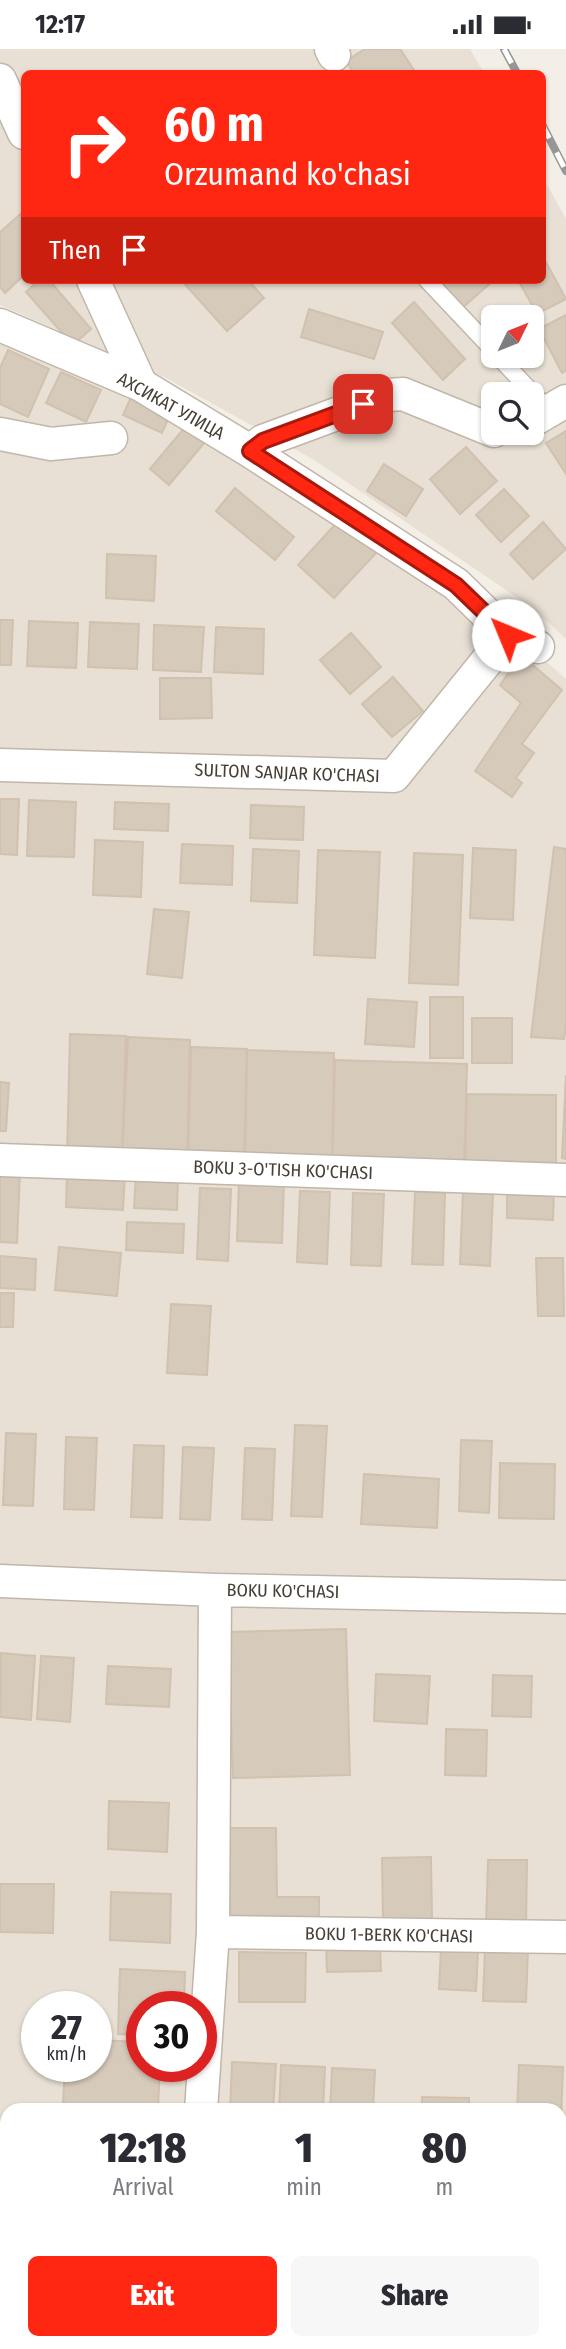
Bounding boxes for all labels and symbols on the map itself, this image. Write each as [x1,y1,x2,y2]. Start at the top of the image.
north arrow [481,305,544,367]
street label: АХСИКАТ УЛИЦА [114,368,229,445]
pin [333,374,393,434]
position arrow [471,598,545,672]
street label: SULTON SANJAR KO'CHASI [194,759,380,787]
street label: BOKU 3-O'TISH KO'CHASI [193,1156,373,1184]
street label: BOKU KO'CHASI [226,1579,340,1603]
street label: BOKU 1-BERK KO'CHASI [305,1923,473,1947]
speed limit sign: 30 [126,1991,217,2082]

